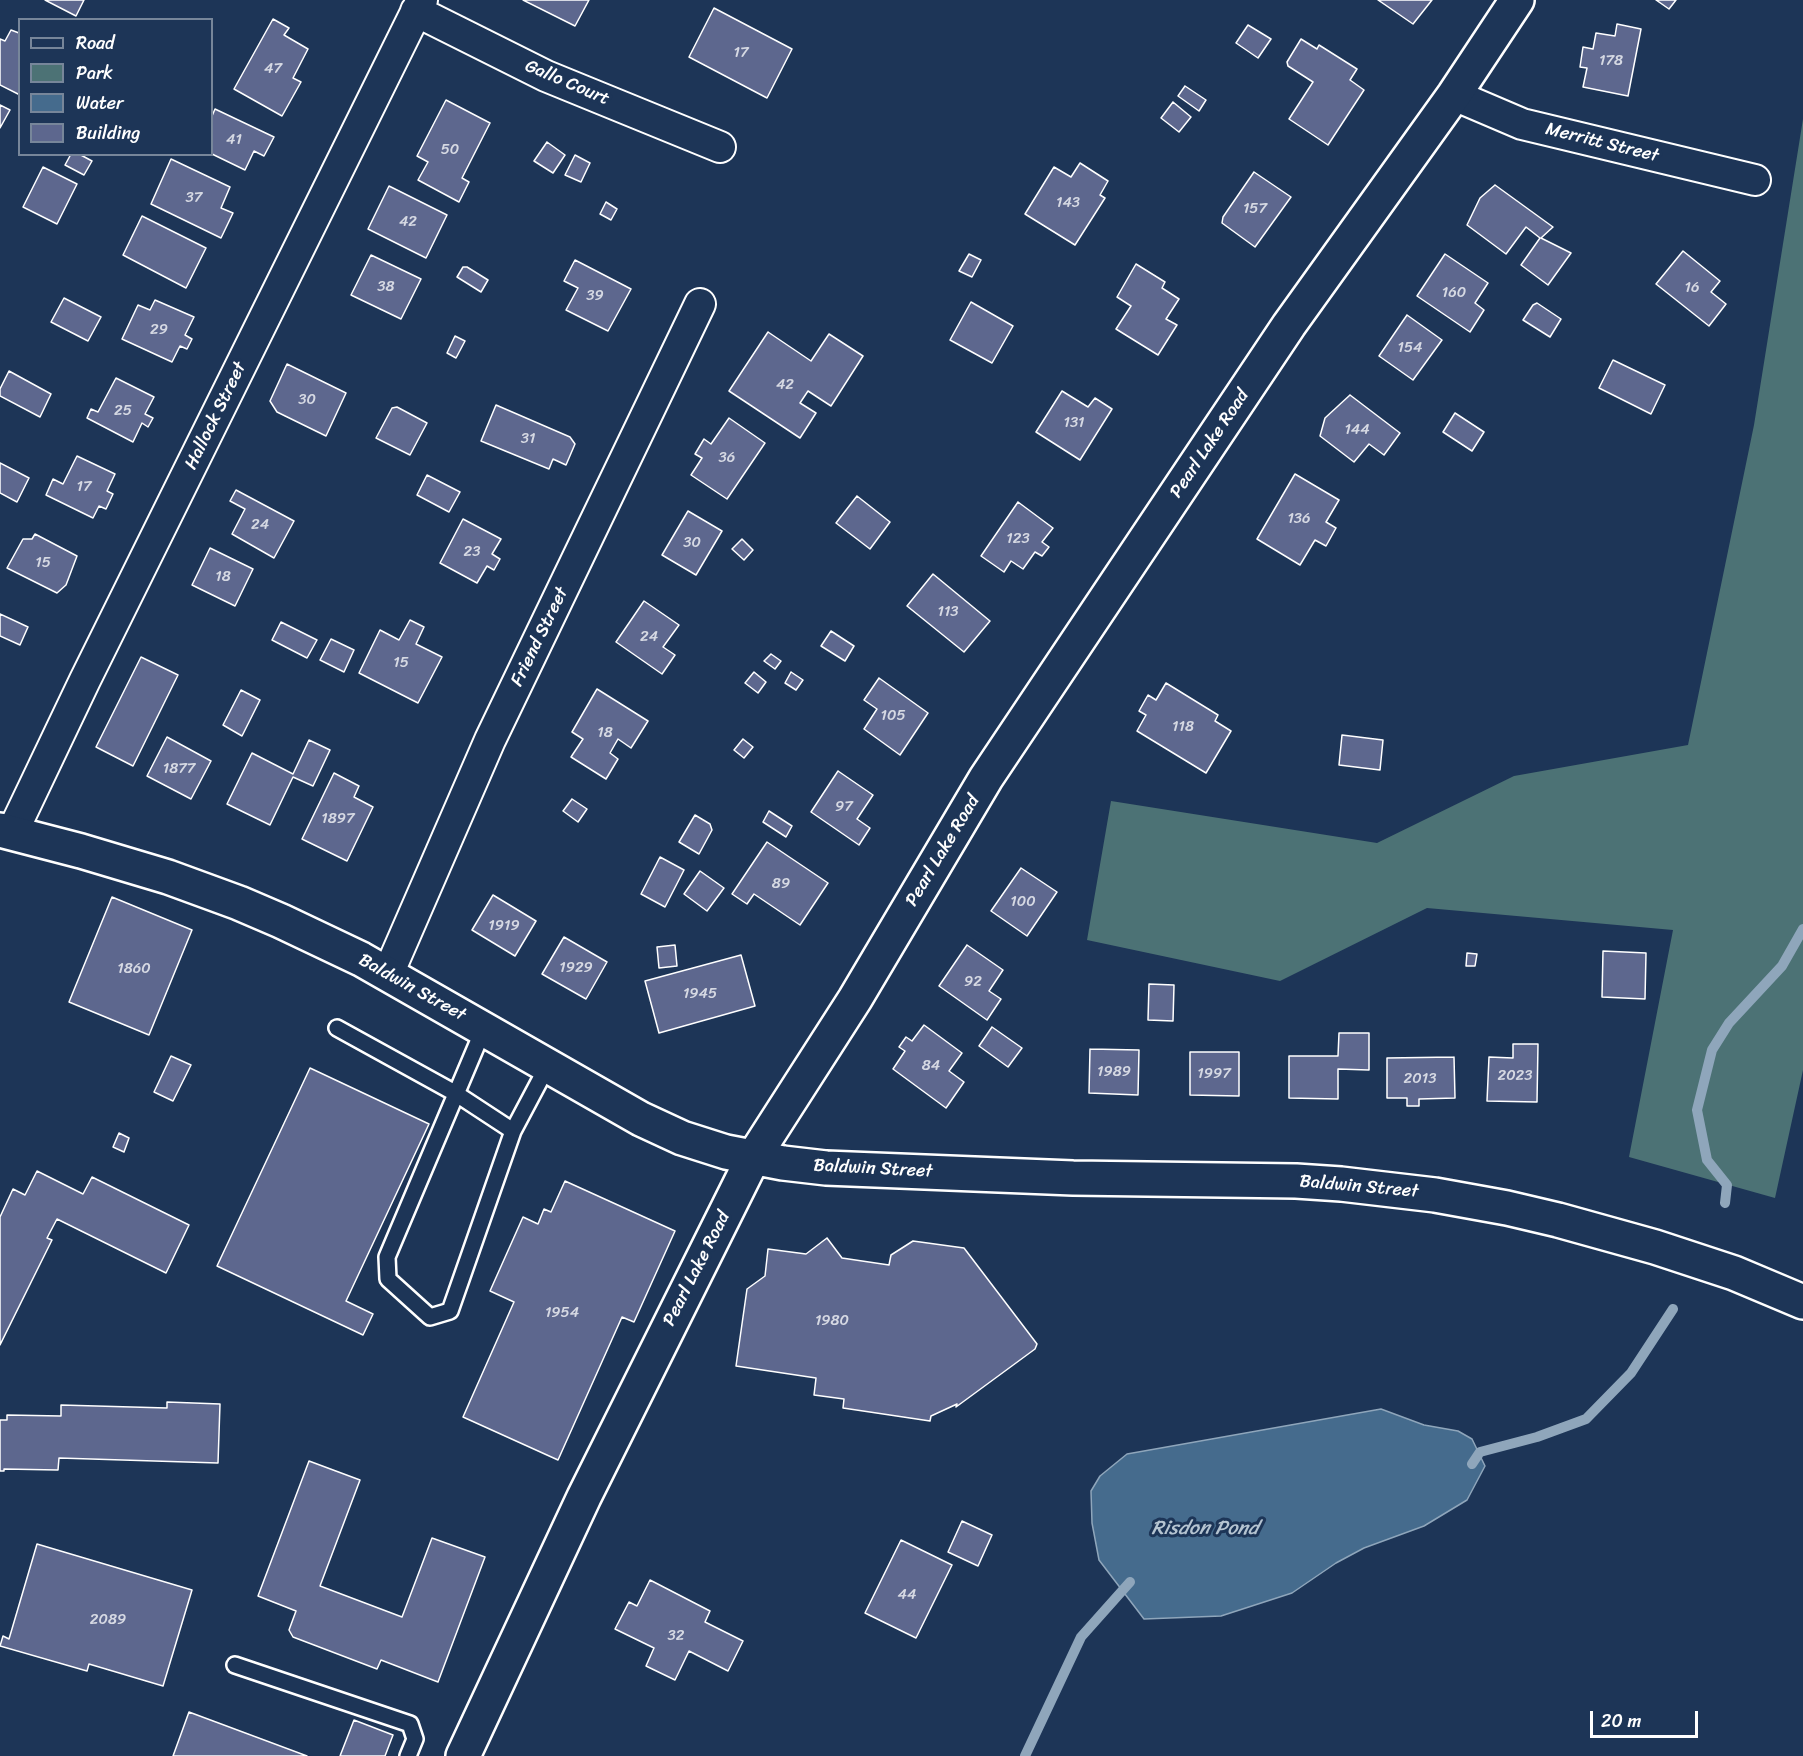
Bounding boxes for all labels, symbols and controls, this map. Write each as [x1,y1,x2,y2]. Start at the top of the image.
legend [18,18,213,156]
text: Road [76,27,115,59]
house number: 17 [734,44,748,62]
house number: 178 [1599,52,1623,70]
street label: Gallo Court [522,56,612,110]
text: Park [76,57,113,89]
house number: 47 [264,60,282,78]
text: Water [76,87,123,119]
text: Building [76,117,140,149]
street label: Merritt Street [1543,119,1661,167]
house number: 41 [226,131,242,149]
house number: 50 [441,141,459,159]
house number: 37 [186,189,202,207]
house number: 143 [1056,194,1080,212]
house number: 157 [1243,200,1267,218]
house number: 42 [399,213,417,231]
house number: 38 [377,278,395,296]
house number: 16 [1685,279,1699,297]
house number: 160 [1442,284,1466,302]
house number: 39 [586,287,604,305]
house number: 29 [150,321,168,339]
house number: 154 [1398,339,1422,357]
street label: Hallock Street [181,359,251,473]
house number: 42 [776,376,794,394]
street label: Pearl Lake Road [1166,386,1254,502]
house number: 30 [298,391,316,409]
house number: 25 [114,402,132,420]
house number: 131 [1063,414,1085,432]
house number: 144 [1344,421,1370,439]
house number: 31 [521,430,535,448]
house number: 36 [719,449,735,467]
house number: 17 [77,478,91,496]
house number: 136 [1287,510,1311,528]
house number: 24 [251,516,269,534]
house number: 123 [1006,530,1030,548]
house number: 30 [683,534,701,552]
house number: 23 [464,543,480,561]
house number: 15 [35,554,51,572]
house number: 18 [215,568,231,586]
street label: Friend Street [507,584,573,690]
house number: 113 [937,603,959,621]
house number: 24 [640,628,658,646]
house number: 15 [393,654,409,672]
house number: 105 [880,707,906,725]
house number: 118 [1172,718,1194,736]
house number: 18 [597,724,613,742]
house number: 1877 [163,760,195,778]
street label: Pearl Lake Road [901,792,985,910]
house number: 97 [835,798,853,816]
house number: 1897 [321,810,355,828]
house number: 89 [772,875,790,893]
house number: 100 [1010,893,1036,911]
house number: 1919 [488,917,520,935]
street label: Baldwin Street [355,950,469,1026]
house number: 1929 [559,959,593,977]
house number: 1860 [117,960,151,978]
house number: 92 [964,973,982,991]
house number: 1945 [683,985,717,1003]
house number: 84 [922,1057,940,1075]
house number: 1989 [1097,1063,1131,1081]
house number: 1997 [1197,1065,1231,1083]
house number: 2023 [1497,1067,1533,1085]
house number: 2013 [1404,1070,1436,1088]
street label: Baldwin Street [813,1155,933,1183]
street label: Baldwin Street [1299,1171,1419,1203]
street label: Pearl Lake Road [659,1208,735,1330]
house number: 1954 [545,1304,579,1322]
house number: 1980 [815,1312,849,1330]
water label: Risdon Pond [1151,1517,1259,1541]
house number: 44 [898,1586,916,1604]
house number: 2089 [90,1611,126,1629]
house number: 32 [668,1627,684,1645]
scale bar [1593,1699,1701,1737]
text: 20 m [1601,1705,1641,1737]

